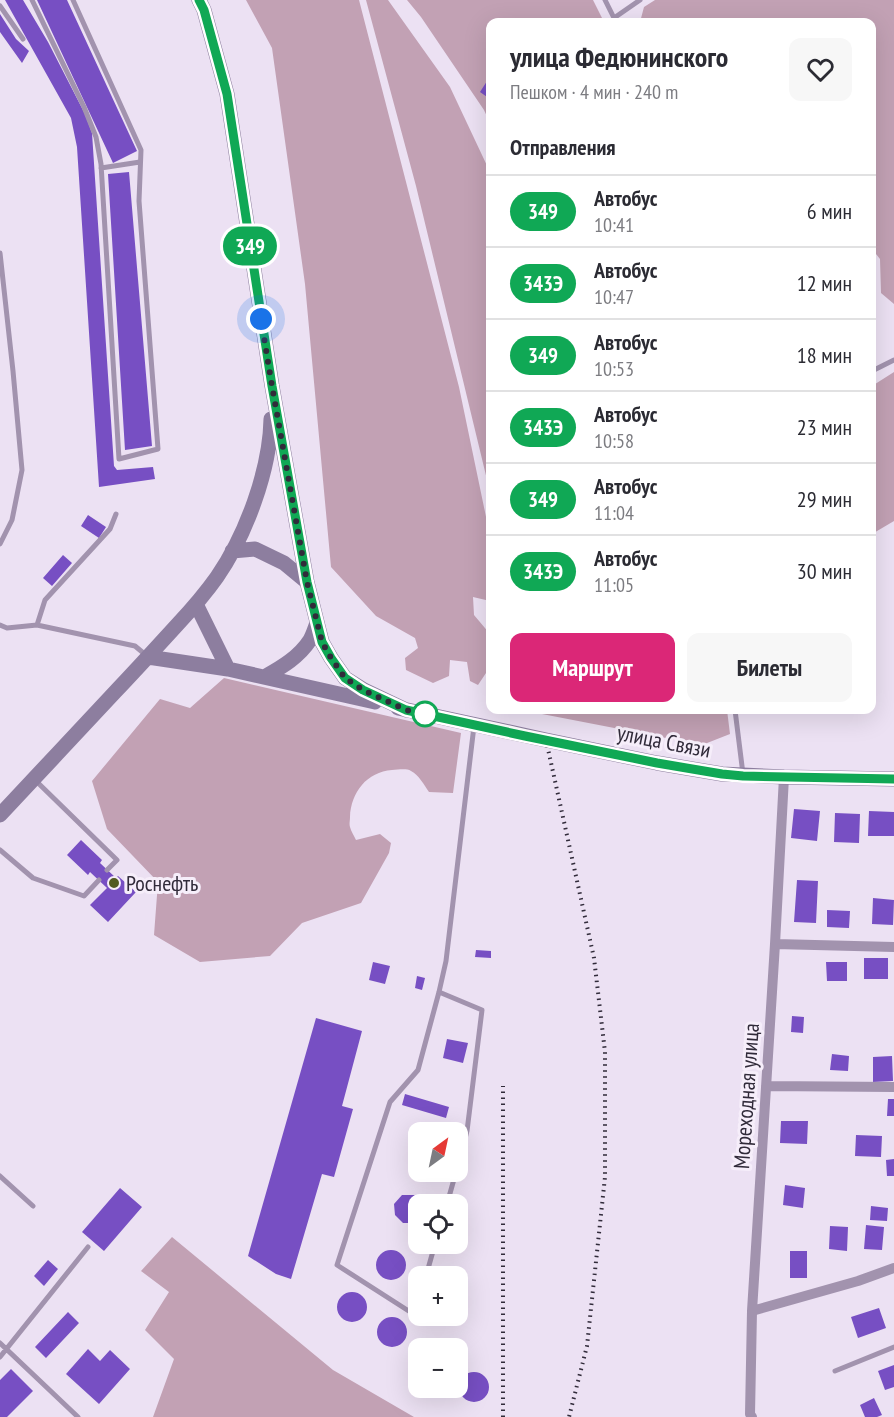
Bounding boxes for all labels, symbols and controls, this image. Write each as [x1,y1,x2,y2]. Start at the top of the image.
text: улица Федюнинского [510,38,728,75]
button: heart [789,38,852,101]
text: Пешком · 4 мин · 240 m [510,79,678,105]
text: Отправления [510,133,616,161]
text: Автобус [594,184,657,212]
text: 6 мин [807,197,852,225]
text: 349 [528,198,558,225]
text: 10:41 [594,212,634,238]
line badge: 349 [216,226,284,266]
text: 349 [235,233,265,260]
text: Автобус [594,256,657,284]
text: 12 мин [797,269,852,297]
text: 343Э [523,270,563,297]
text: 10:47 [594,284,634,310]
your location [246,304,276,334]
text: Автобус [594,328,657,356]
text: 18 мин [797,341,852,369]
text: 349 [528,342,558,369]
text: 10:53 [594,356,634,382]
text: Автобус [594,400,657,428]
text: 23 мин [797,413,852,441]
text: 343Э [523,414,563,441]
text: 10:58 [594,428,634,454]
text: Автобус [594,472,657,500]
text: 29 мин [797,485,852,513]
text: 349 [528,486,558,513]
text: 11:04 [594,500,634,526]
text: Автобус [594,544,657,572]
text: 30 мин [797,557,852,585]
text: 343Э [523,558,563,585]
text: 11:05 [594,572,634,598]
button: Маршрут [510,633,675,702]
button: Билеты [687,633,852,702]
unlabelled marker [412,701,438,727]
street label: улица Связи [615,718,713,764]
place label: Роснефть [126,869,198,897]
marker: Роснефть [107,876,121,890]
street label: Мореходная улица [727,1022,765,1170]
north arrow [408,1122,468,1182]
map controls [408,1122,468,1398]
button: locate [408,1194,468,1254]
button: + [408,1266,468,1326]
button: − [408,1338,468,1398]

